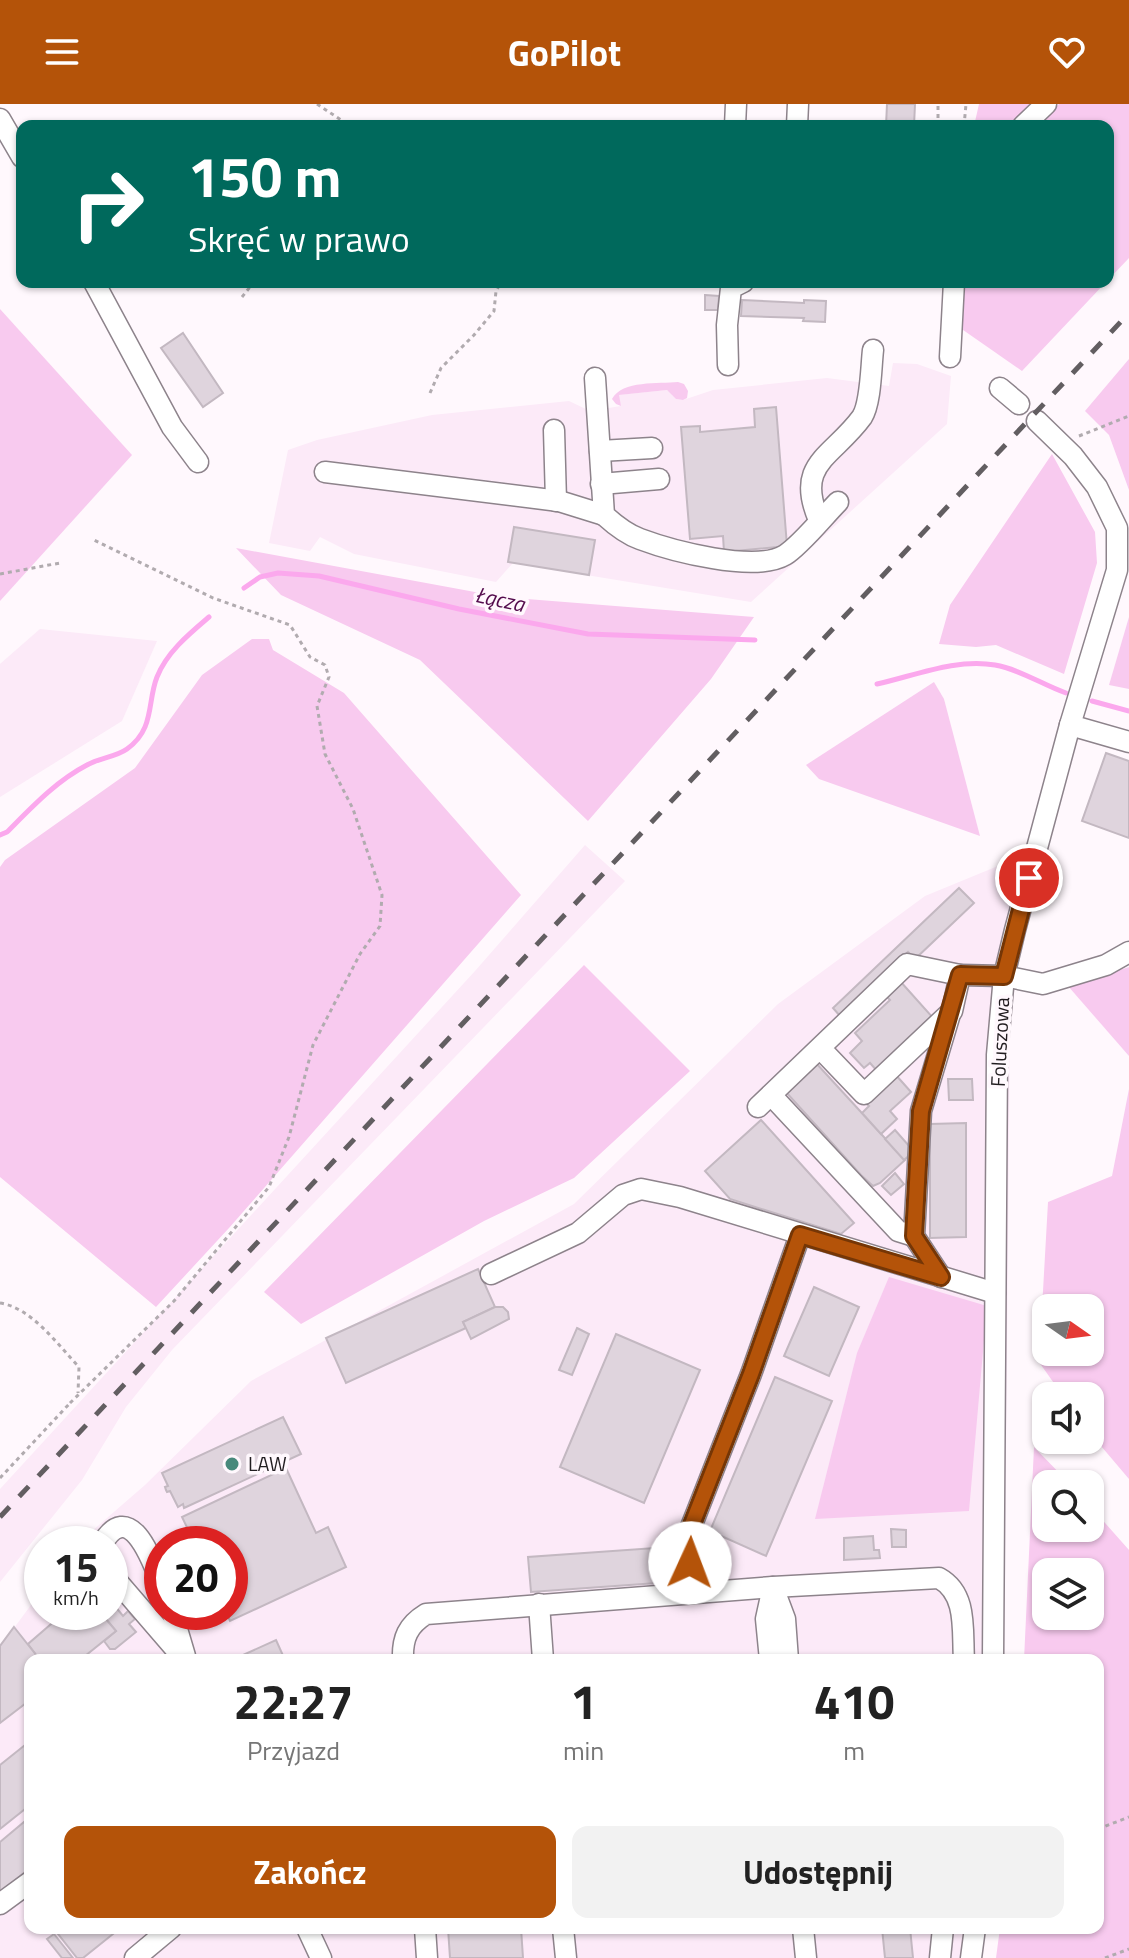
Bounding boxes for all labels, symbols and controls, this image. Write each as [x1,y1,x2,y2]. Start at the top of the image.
text: GoPilot [508,25,621,80]
icon: menu [40,30,84,74]
icon: heart [1045,30,1089,74]
text: 150 m [188,134,341,219]
icon: right [56,152,160,256]
text: Skręć w prawo [188,211,410,266]
water label: Łącza [472,577,530,621]
pin [995,844,1063,912]
icon: arrive [1007,856,1051,900]
street label: Foluszowa [982,996,1017,1088]
north arrow [1032,1294,1104,1366]
map controls [1032,1294,1104,1630]
button: sound [1032,1382,1104,1454]
place label: LAW [248,1448,287,1479]
marker: LAW [223,1455,241,1473]
button: search [1032,1470,1104,1542]
position arrow [648,1521,732,1605]
speed limit sign: 20 [144,1526,248,1630]
text: 15 [54,1537,98,1598]
button: layers [1032,1558,1104,1630]
text: km/h [53,1582,99,1613]
text: 22:27 [234,1665,353,1738]
text: 1 [570,1665,597,1738]
text: 410 [814,1665,894,1738]
text: Przyjazd [247,1731,340,1770]
text: min [563,1731,604,1770]
text: m [843,1731,865,1770]
button: Zakończ [64,1826,556,1918]
button: Udostępnij [572,1826,1064,1918]

